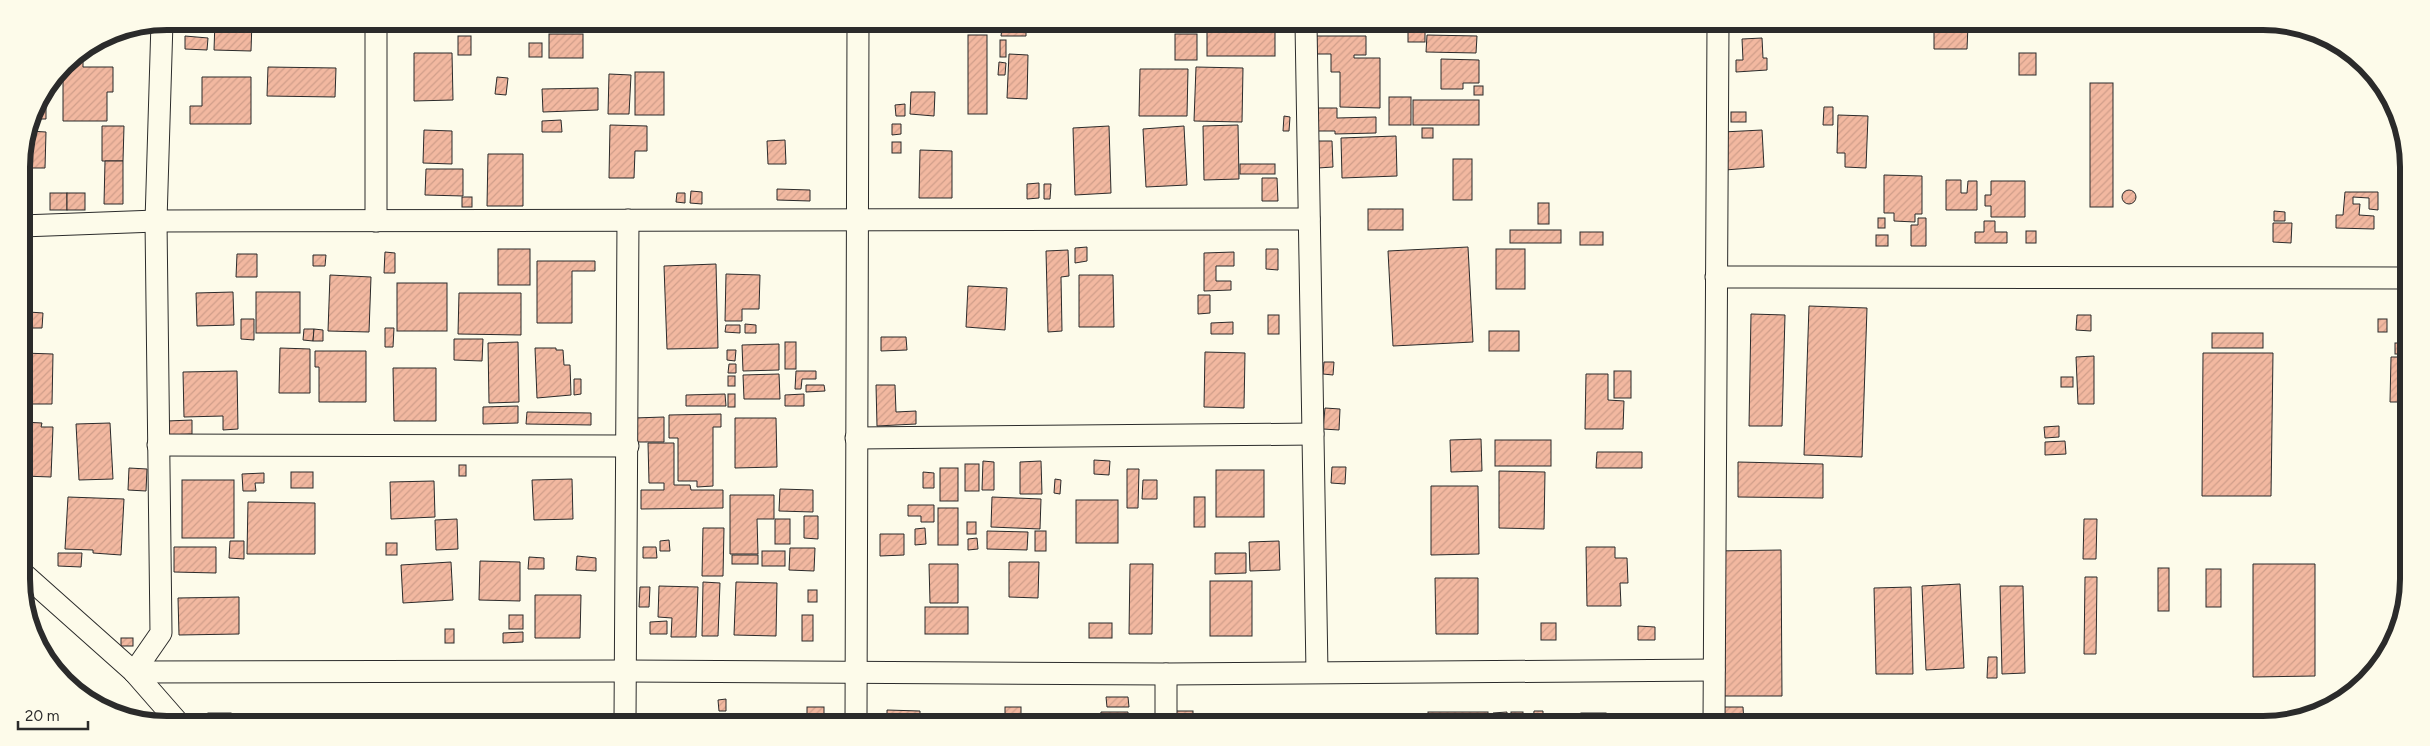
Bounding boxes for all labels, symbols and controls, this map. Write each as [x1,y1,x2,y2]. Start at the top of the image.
scale bar [18,698,88,730]
text: 20 m [25,707,59,725]

